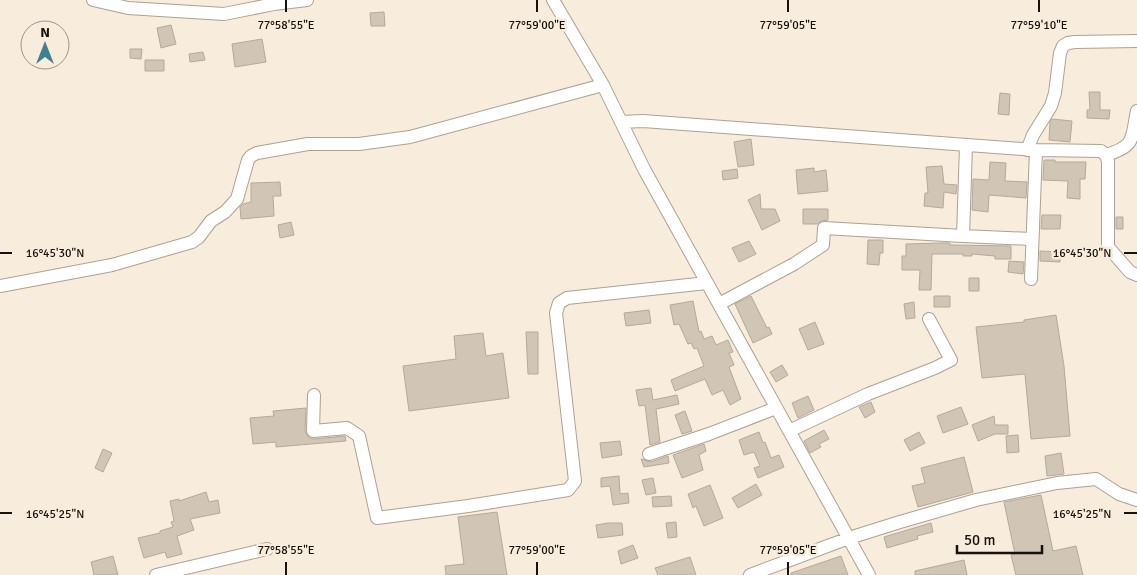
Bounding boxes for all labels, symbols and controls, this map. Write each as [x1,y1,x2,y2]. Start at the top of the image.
text: 77°58'55"E [257,18,315,33]
text: 77°59'00"E [508,18,566,33]
text: 77°59'05"E [759,18,817,33]
text: 77°59'10"E [1010,18,1068,33]
north arrow [20,20,70,70]
text: N [40,24,50,41]
text: 16°45'30"N [26,246,84,261]
text: 16°45'30"N [1053,246,1111,261]
text: 16°45'25"N [26,507,84,522]
text: 16°45'25"N [1053,507,1111,522]
scale bar [957,522,1042,554]
text: 50 m [964,531,995,549]
text: 77°58'55"E [257,543,315,558]
text: 77°59'00"E [508,543,566,558]
text: 77°59'05"E [759,543,817,558]

